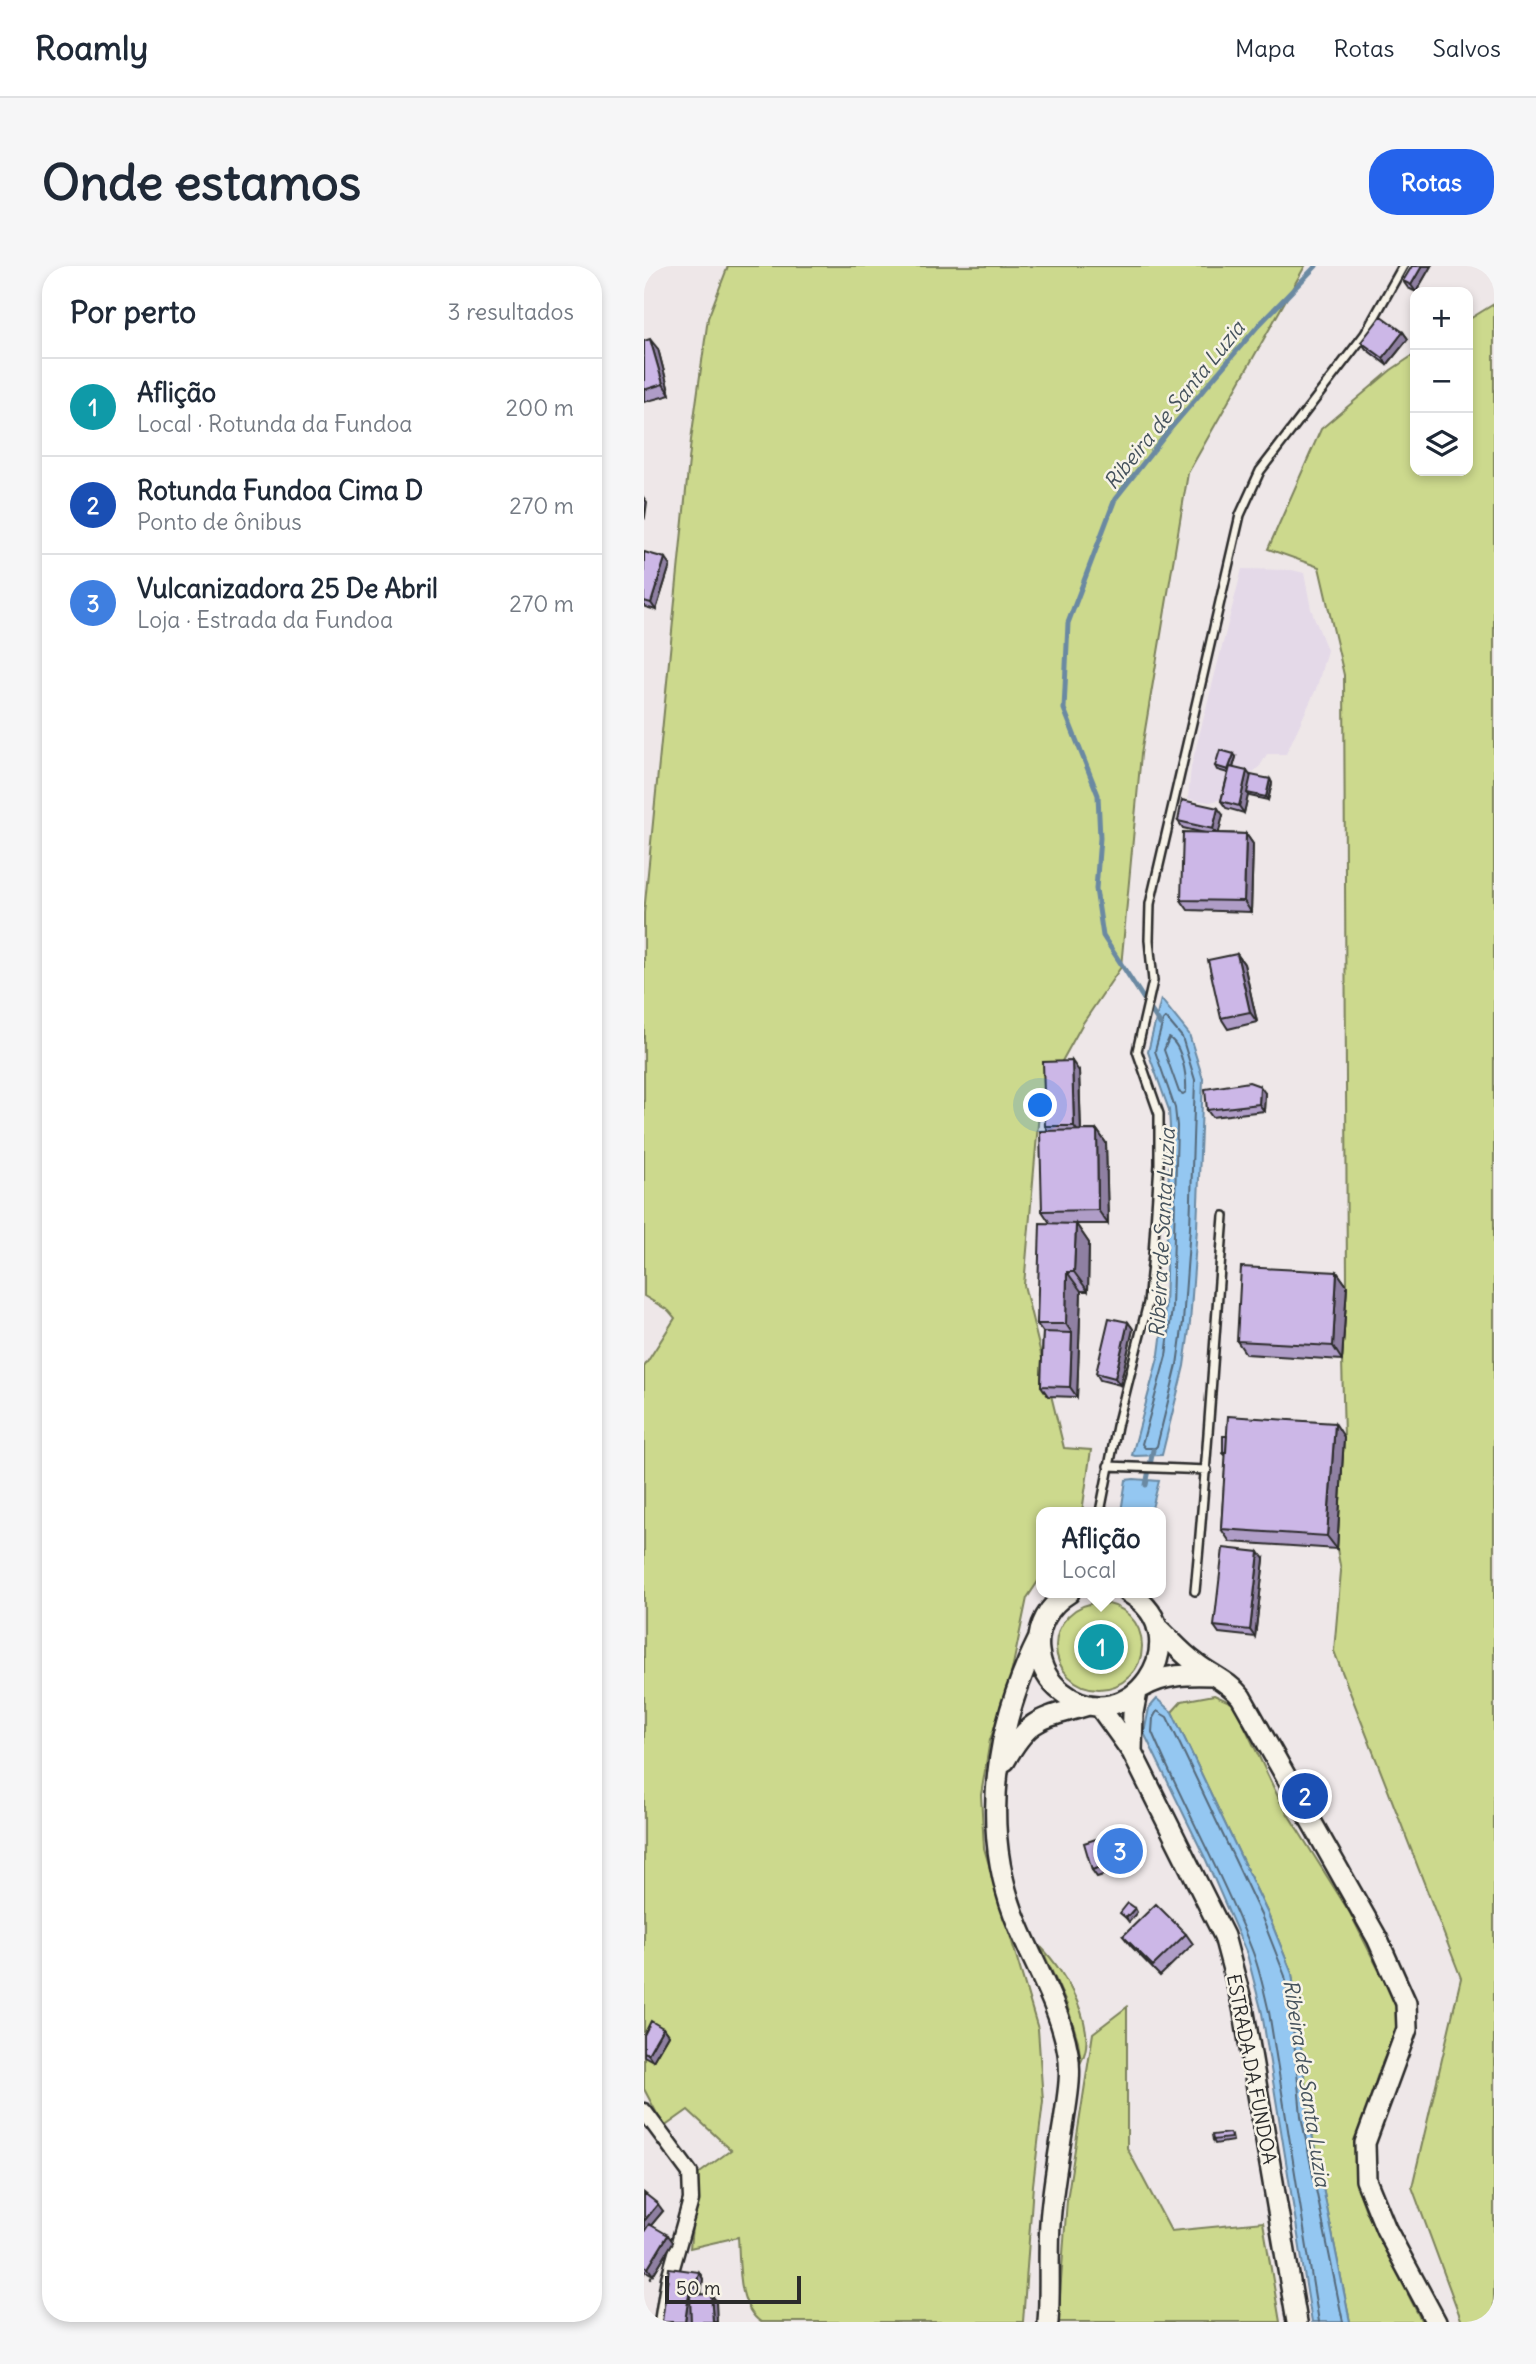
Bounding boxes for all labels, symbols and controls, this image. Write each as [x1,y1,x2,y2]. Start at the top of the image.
text: Roamly [35,27,148,69]
text: Mapa [1235,33,1295,63]
text: Rotas [1333,33,1395,63]
text: Salvos [1433,33,1501,63]
button: Rotas [1369,149,1494,215]
text: Onde estamos [42,152,361,213]
map controls [1410,287,1473,476]
button: + [1410,287,1473,350]
text: Por perto [70,293,196,331]
text: 3 resultados [448,297,574,326]
water label: Ribeira de Santa Luzia [1098,314,1251,495]
button: − [1410,350,1473,413]
text: Aflição [137,376,216,409]
text: 1 [88,393,98,422]
text: 200 m [505,393,574,422]
text: Local · Rotunda da Fundoa [137,409,413,438]
button: layers [1410,413,1473,476]
text: Rotunda Fundoa Cima D [137,474,423,507]
text: 2 [87,491,99,520]
text: 270 m [509,491,574,520]
text: Ponto de ônibus [137,507,302,536]
text: Vulcanizadora 25 De Abril [137,572,438,605]
text: 3 [86,589,100,618]
text: 270 m [509,589,574,618]
text: Loja · Estrada da Fundoa [137,605,393,634]
your location [1023,1088,1057,1122]
water label: Ribeira de Santa Luzia [1143,1127,1181,1338]
popup [1036,1507,1166,1598]
text: Aflição [1061,1522,1141,1555]
text: Local [1061,1555,1116,1584]
pin: 1 [1078,1621,1124,1673]
pin: 2 [1282,1770,1328,1822]
pin: 3 [1097,1825,1143,1877]
street label: ESTRADA DA FUNDOA [1222,1972,1282,2166]
water label: Ribeira de Santa Luzia [1277,1977,1337,2190]
scale bar [665,2273,802,2305]
text: 50 m [676,2276,721,2300]

